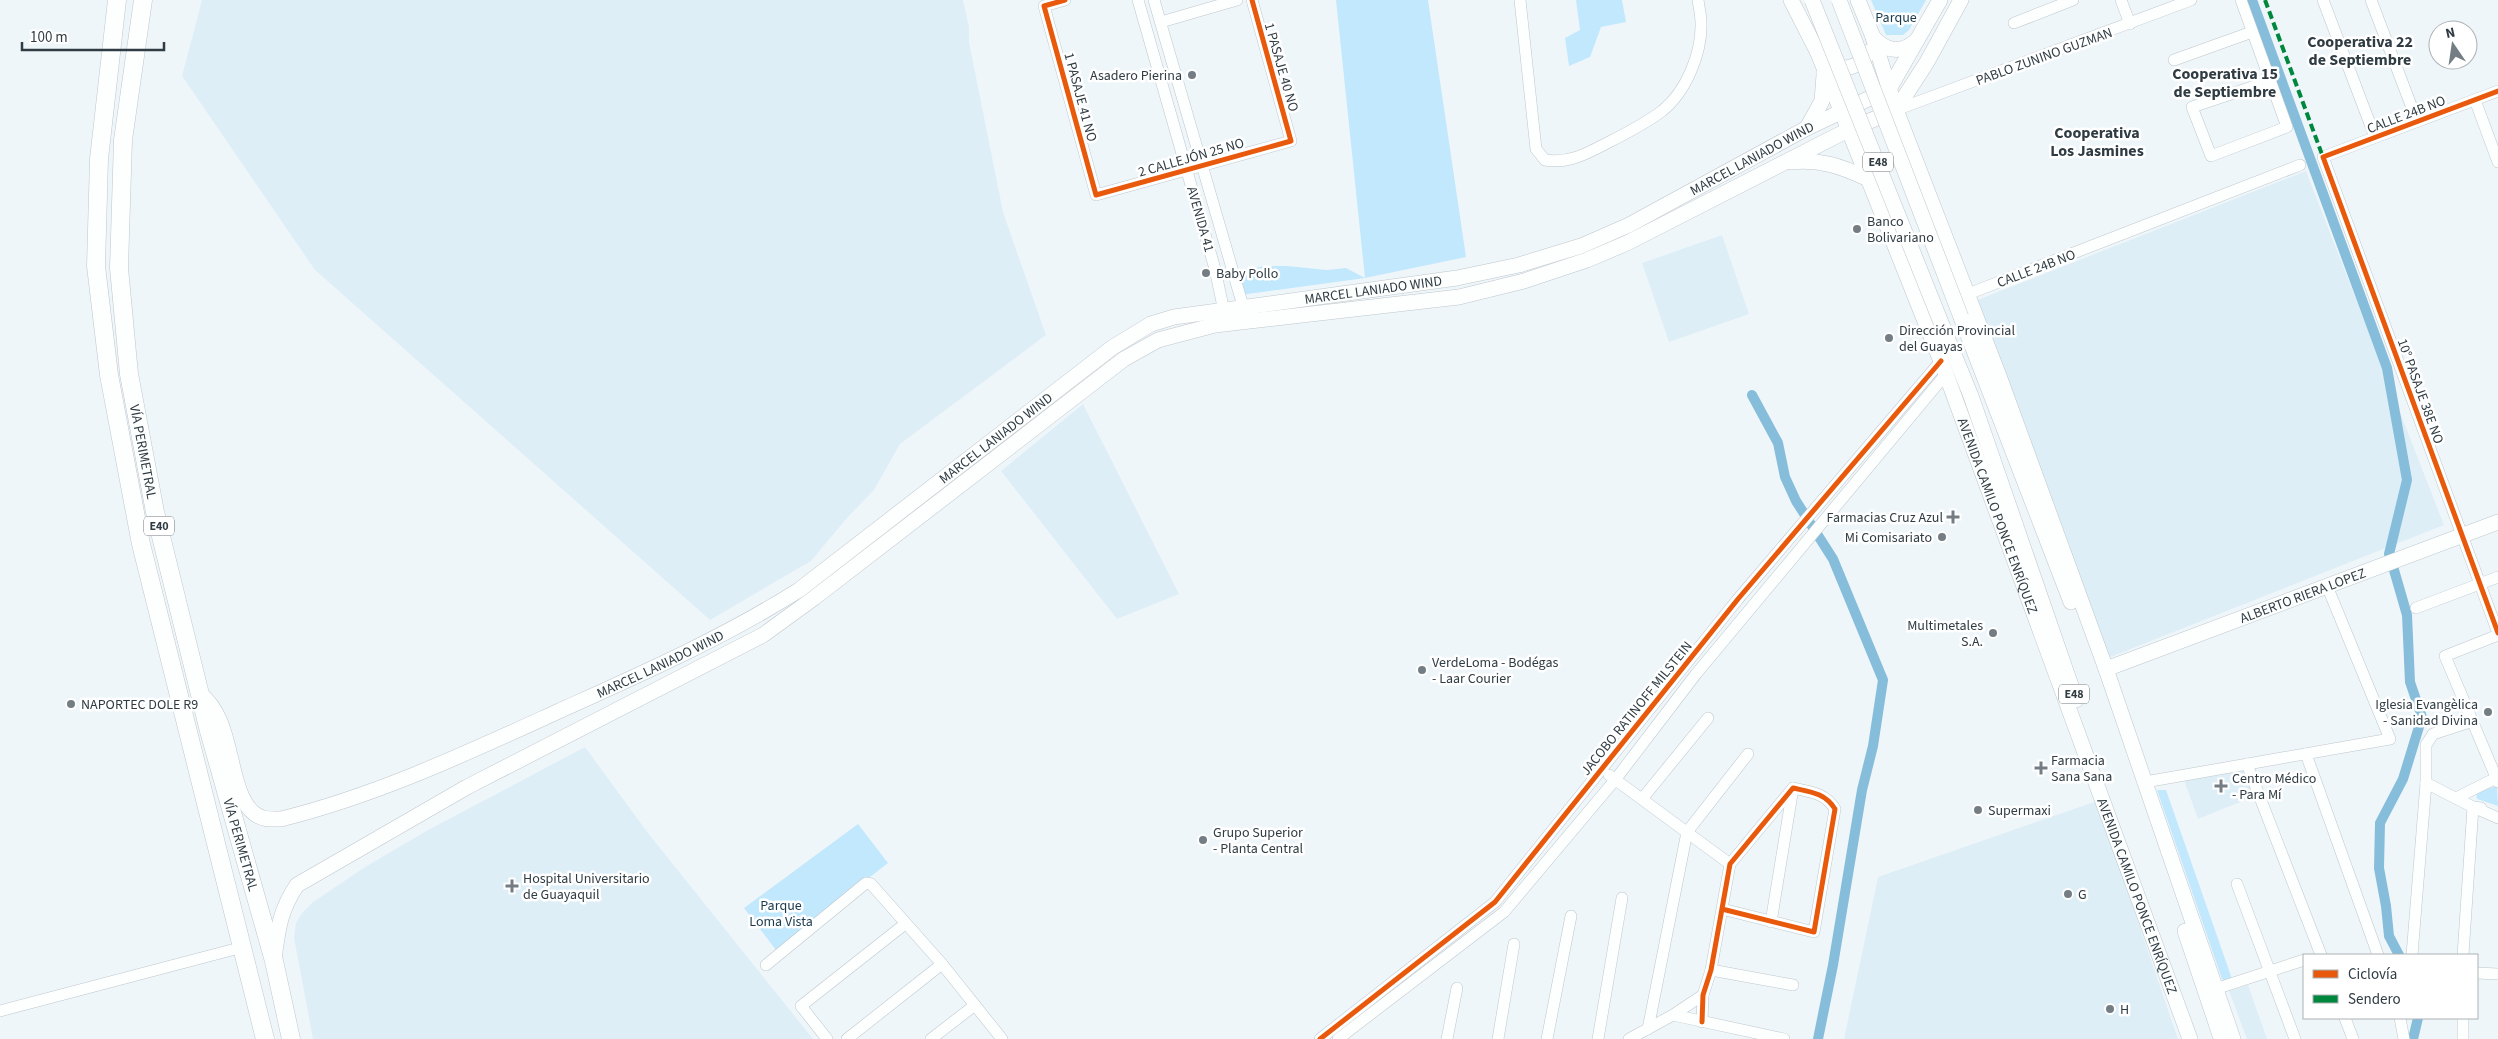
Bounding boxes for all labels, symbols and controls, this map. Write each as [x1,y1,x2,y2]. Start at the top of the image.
park label: Parque [1875,8,1917,28]
scale bar [22,20,165,52]
street label: 1 PASAJE 40 NO [1259,20,1303,114]
north arrow [2428,20,2478,70]
street label: PABLO ZUNINO GUZMAN [1973,23,2115,91]
text: N [2444,23,2457,44]
text: 100 m [30,27,68,48]
district label: Cooperativa 22 de Septiembre [2307,31,2413,71]
street label: 1 PASAJE 41 NO [1059,50,1102,144]
district label: Cooperativa 15 de Septiembre [2172,63,2278,103]
place label: Asadero Pierina [1090,66,1182,86]
marker: Asadero Pierina [1186,69,1198,81]
street label: CALLE 24B NO [2364,91,2449,139]
street label: MARCEL LANIADO WIND [1687,117,1818,201]
district label: Cooperativa Los Jasmines [2050,122,2144,162]
street label: 2 CALLEJÓN 25 NO [1136,133,1247,183]
road number: E48 [1863,152,1893,172]
street label: AVENIDA 41 [1181,184,1219,255]
place label: Banco Bolivariano [1867,212,1934,248]
marker: Banco Bolivariano [1851,223,1863,235]
street label: CALLE 24B NO [1994,245,2079,293]
place label: Baby Pollo [1216,264,1278,284]
marker: Baby Pollo [1200,267,1212,279]
street label: MARCEL LANIADO WIND [1303,271,1443,310]
place label: Dirección Provincial del Guayas [1899,321,2015,357]
marker: Dirección Provincial del Guayas [1883,332,1895,344]
street label: 10° PASAJE 38E NO [2392,336,2448,447]
street label: MARCEL LANIADO WIND [935,388,1057,489]
street label: VÍA PERIMETRAL [124,403,161,501]
street label: AVENIDA CAMILO PONCE ENRÍQUEZ [1952,415,2042,617]
place label: Farmacias Cruz Azul [1827,508,1943,528]
marker: Farmacias Cruz Azul [1947,511,1959,523]
road number: E40 [144,516,174,536]
place label: Mi Comisariato [1845,528,1932,548]
marker: Mi Comisariato [1936,531,1948,543]
street label: ALBERTO RIERA LOPEZ [2237,563,2369,629]
place label: Multimetales S.A. [1907,616,1983,652]
street label: MARCEL LANIADO WIND [594,626,728,704]
marker: Multimetales S.A. [1987,627,1999,639]
street label: JACOBO RATINOFF MILSTEIN [1576,637,1697,780]
place label: VerdeLoma - Bodégas - Laar Courier [1432,653,1558,689]
marker: VerdeLoma - Bodégas - Laar Courier [1416,664,1428,676]
road number: E48 [2059,684,2089,704]
place label: NAPORTEC DOLE R9 [81,695,198,715]
place label: Iglesia Evangèlica - Sanidad Divina [2375,695,2478,731]
marker: NAPORTEC DOLE R9 [65,698,77,710]
marker: Iglesia Evangèlica - Sanidad Divina [2482,706,2494,718]
place label: Farmacia Sana Sana [2051,751,2112,787]
marker: Farmacia Sana Sana [2035,762,2047,774]
place label: Centro Médico - Para Mí [2232,769,2316,805]
marker: Centro Médico - Para Mí [2214,779,2228,793]
street label: AVENIDA CAMILO PONCE ENRÍQUEZ [2091,795,2182,997]
street label: VÍA PERIMETRAL [218,796,263,894]
place label: Supermaxi [1988,801,2051,821]
marker: Supermaxi [1972,804,1984,816]
place label: Grupo Superior - Planta Central [1213,823,1304,859]
marker: Grupo Superior - Planta Central [1197,834,1209,846]
place label: Hospital Universitario de Guayaquil [523,869,650,905]
marker: Hospital Universitario de Guayaquil [505,879,519,893]
place label: G [2078,885,2087,905]
marker: G [2062,888,2074,900]
park label: Parque Loma Vista [749,896,813,932]
legend [2303,954,2478,1019]
text: Ciclovía [2348,964,2397,985]
text: Sendero [2348,989,2401,1010]
place label: H [2120,1000,2129,1020]
marker: H [2104,1003,2116,1015]

